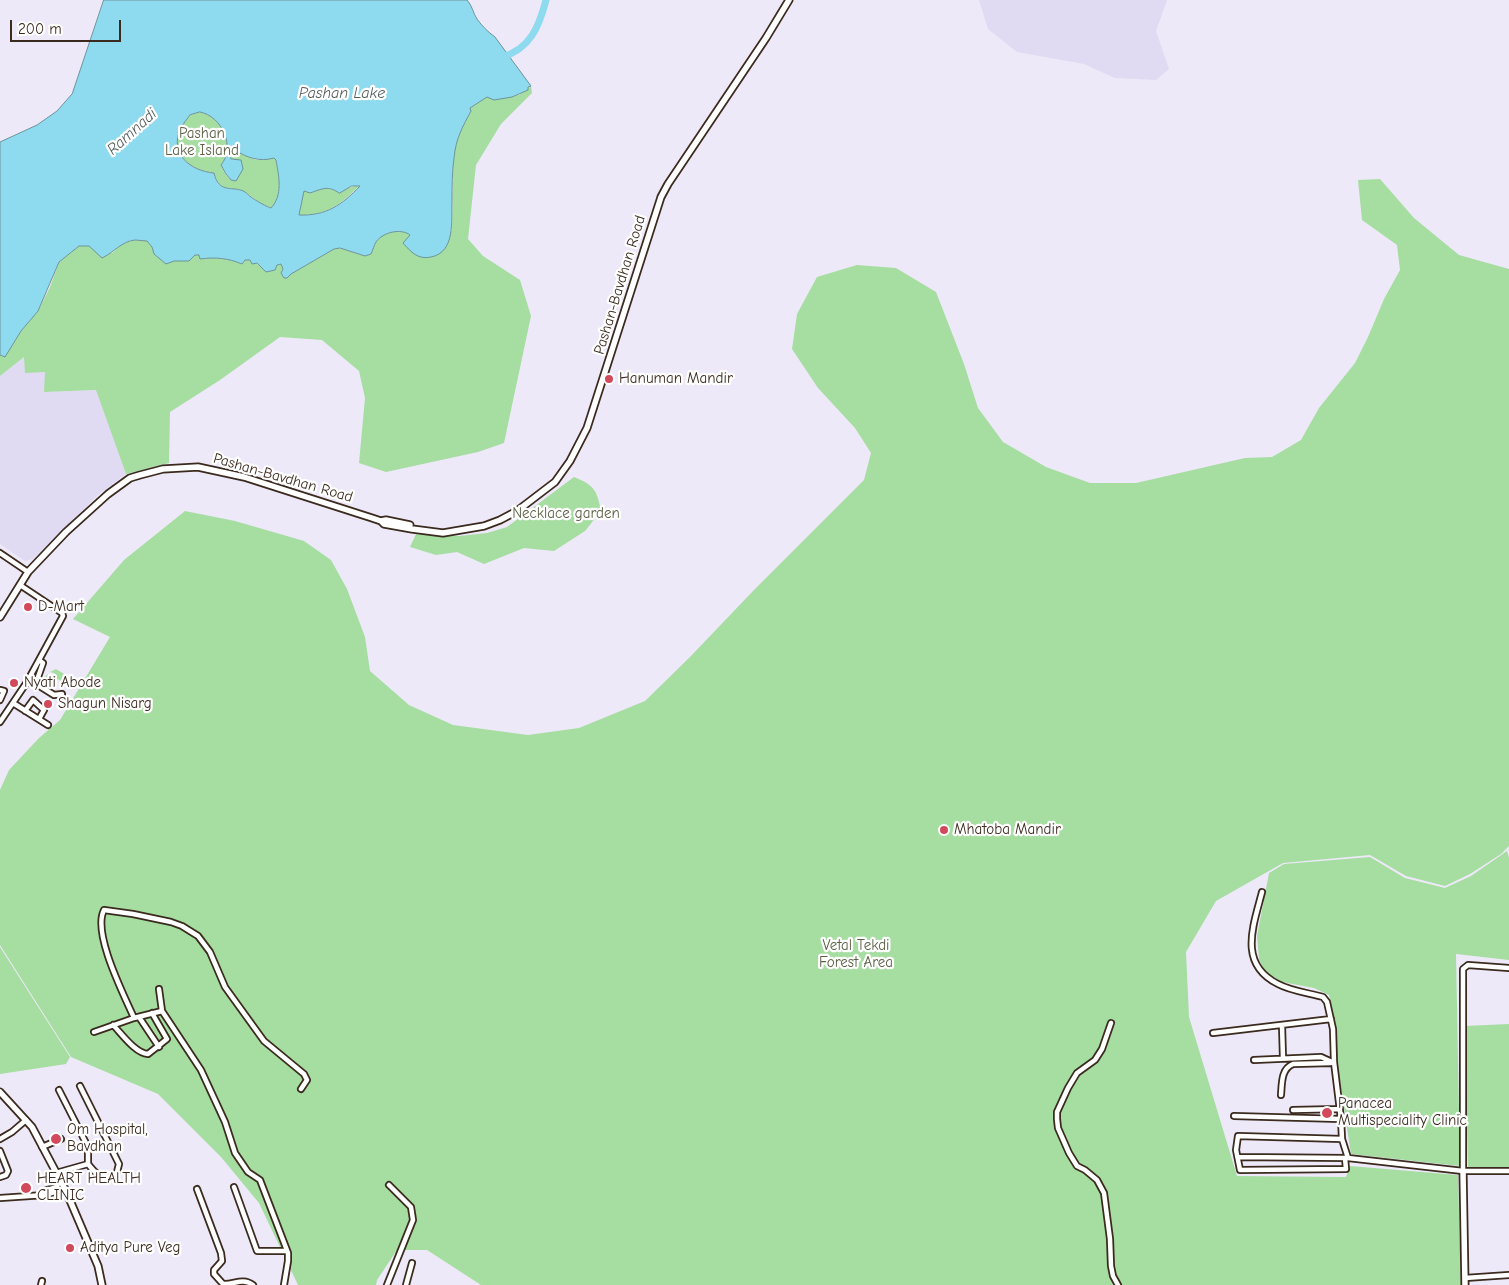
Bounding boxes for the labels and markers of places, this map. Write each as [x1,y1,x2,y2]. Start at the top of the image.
place label: Hanuman Mandir [619,370,733,388]
marker: Hanuman Mandir [603,373,615,385]
place label: D-Mart [38,598,84,616]
marker: D-Mart [22,601,34,613]
place label: Nyati Abode [24,674,101,692]
marker: Nyati Abode [8,677,20,689]
place label: Shagun Nisarg [58,695,152,713]
marker: Shagun Nisarg [42,698,54,710]
place label: Mhatoba Mandir [954,821,1061,839]
marker: Mhatoba Mandir [938,824,950,836]
place label: Panacea Multispeciality Clinic [1338,1095,1467,1130]
marker: Panacea Multispeciality Clinic [1320,1106,1334,1120]
place label: Om Hospital, Bavdhan [67,1121,148,1156]
marker: Om Hospital, Bavdhan [49,1132,63,1146]
place label: HEART HEALTH CLINIC [37,1170,141,1205]
marker: HEART HEALTH CLINIC [19,1181,33,1195]
place label: Aditya Pure Veg [80,1239,180,1257]
marker: Aditya Pure Veg [64,1242,76,1254]

